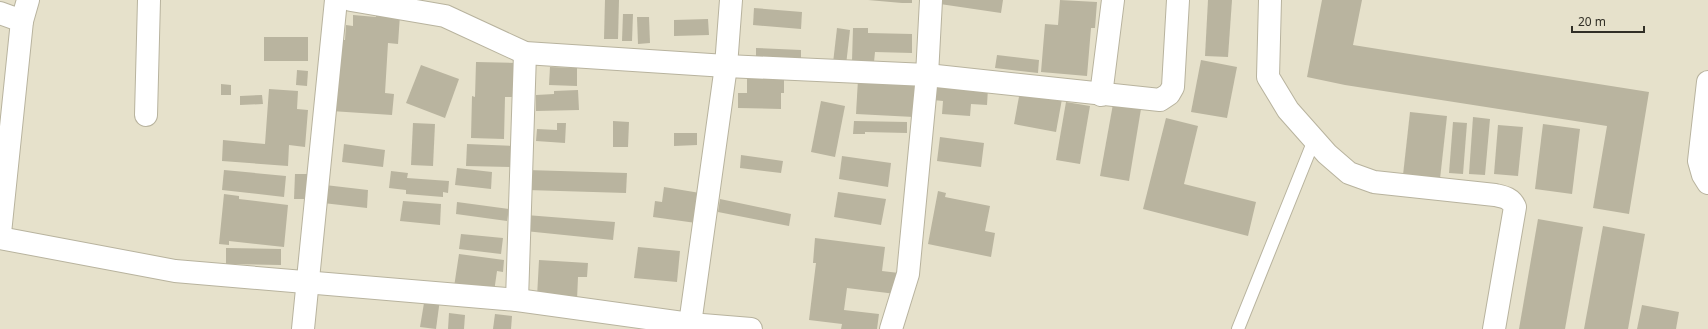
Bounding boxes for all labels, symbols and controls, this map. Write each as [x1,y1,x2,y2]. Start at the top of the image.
scale bar [1572,8,1644,34]
text: 20 m [1578,13,1606,30]

